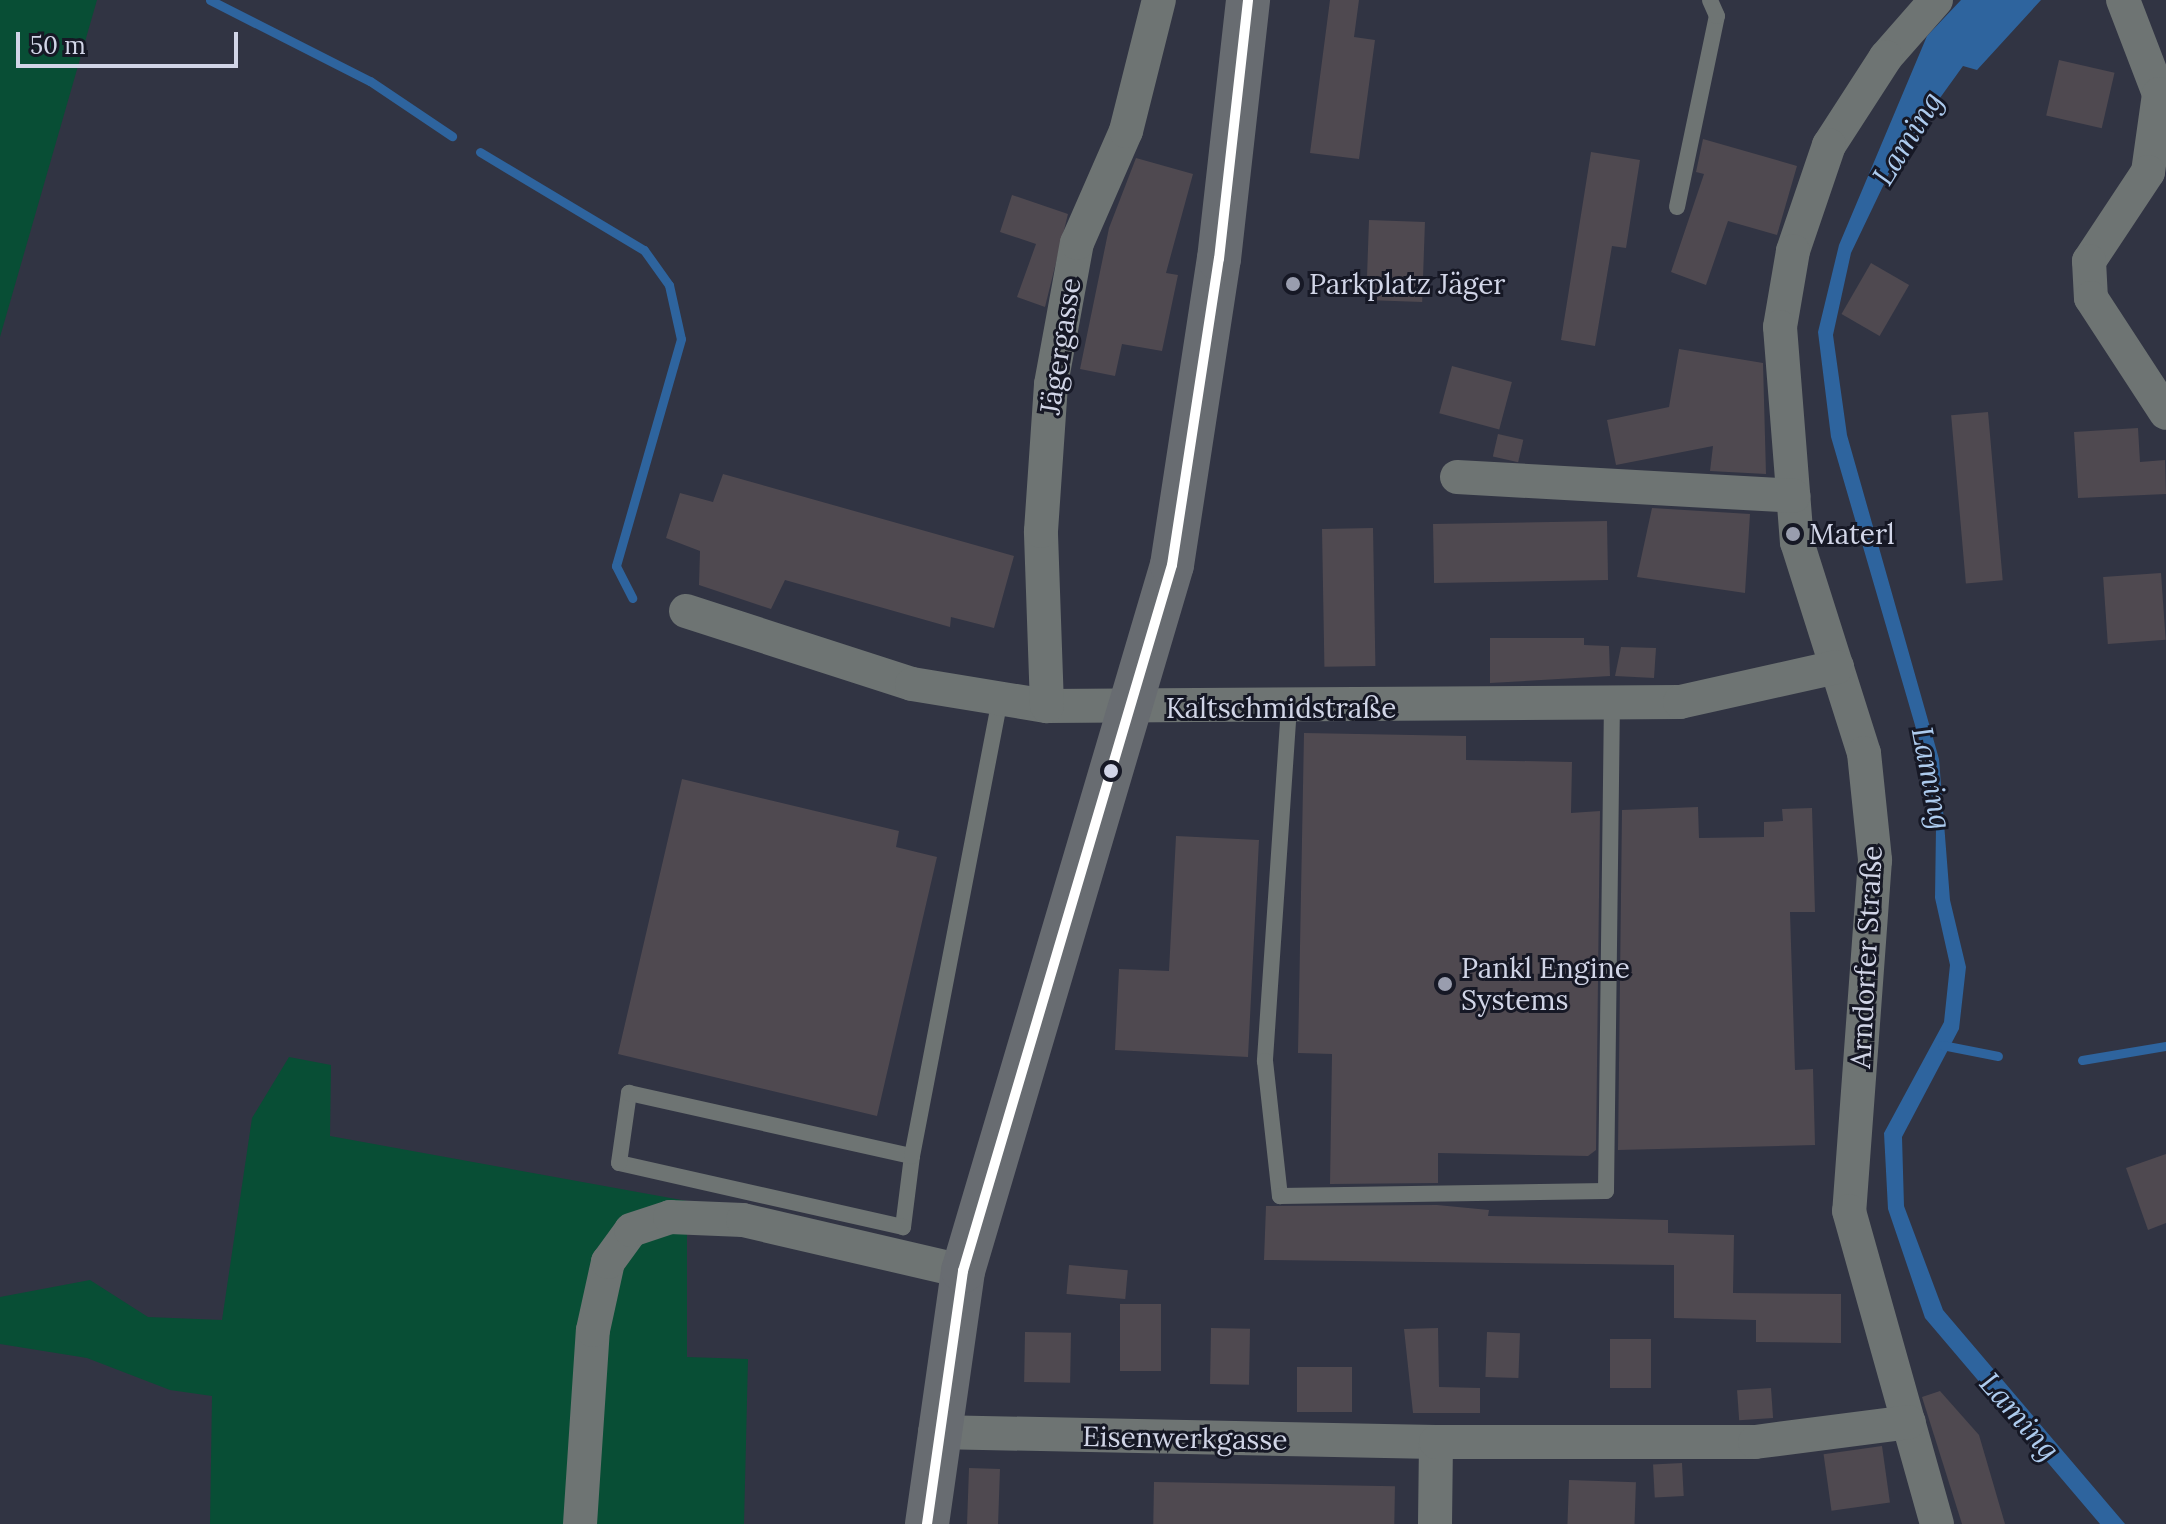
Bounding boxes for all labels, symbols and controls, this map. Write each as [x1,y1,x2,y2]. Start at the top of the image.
scale bar [20,16,242,66]
text: 50 m [30,30,86,61]
water label: Laming [1864,84,1950,192]
place label: Parkplatz Jäger [1309,267,1505,301]
street label: Jägergasse [1033,275,1087,417]
marker: Parkplatz Jäger [1284,275,1302,293]
place label: Materl [1809,517,1895,551]
marker: Materl [1784,525,1802,543]
street label: Kaltschmidstraße [1166,691,1396,725]
water label: Laming [1904,724,1960,832]
unlabelled marker [1103,763,1119,779]
street label: Arndorfer Straße [1843,845,1889,1069]
place label: Pankl Engine Systems [1461,951,1630,1017]
marker: Pankl Engine Systems [1436,975,1454,993]
water label: Laming [1972,1365,2068,1467]
street label: Eisenwerkgasse [1082,1419,1288,1457]

